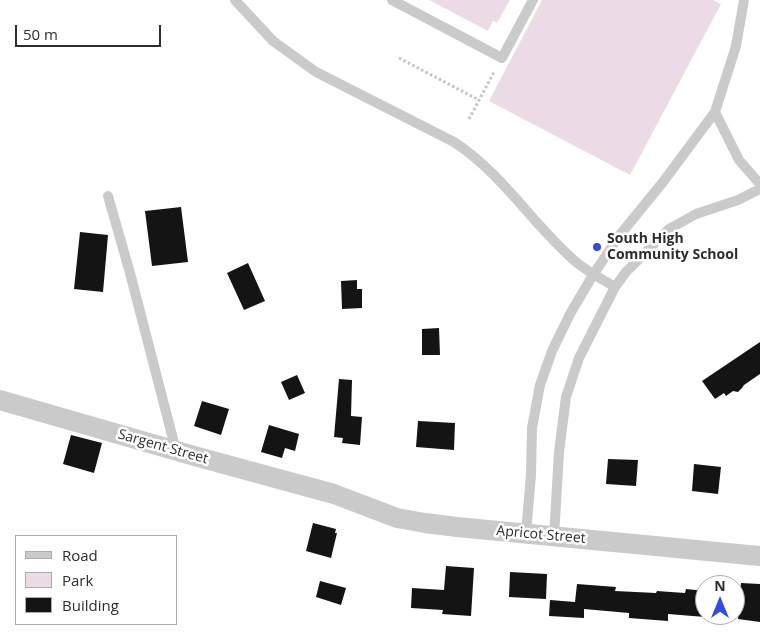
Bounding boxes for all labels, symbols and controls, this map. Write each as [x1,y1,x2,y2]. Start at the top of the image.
scale bar [18,15,164,47]
text: 50 m [23,24,58,44]
place label: South High Community School [607,231,738,264]
marker: South High Community School [591,241,603,253]
street label: Sargent Street [116,426,210,468]
street label: Apricot Street [496,523,586,547]
legend [15,535,178,625]
text: Road [62,545,98,565]
text: Park [62,570,93,590]
north arrow [695,575,745,625]
text: N [714,576,726,595]
text: Building [62,595,119,615]

